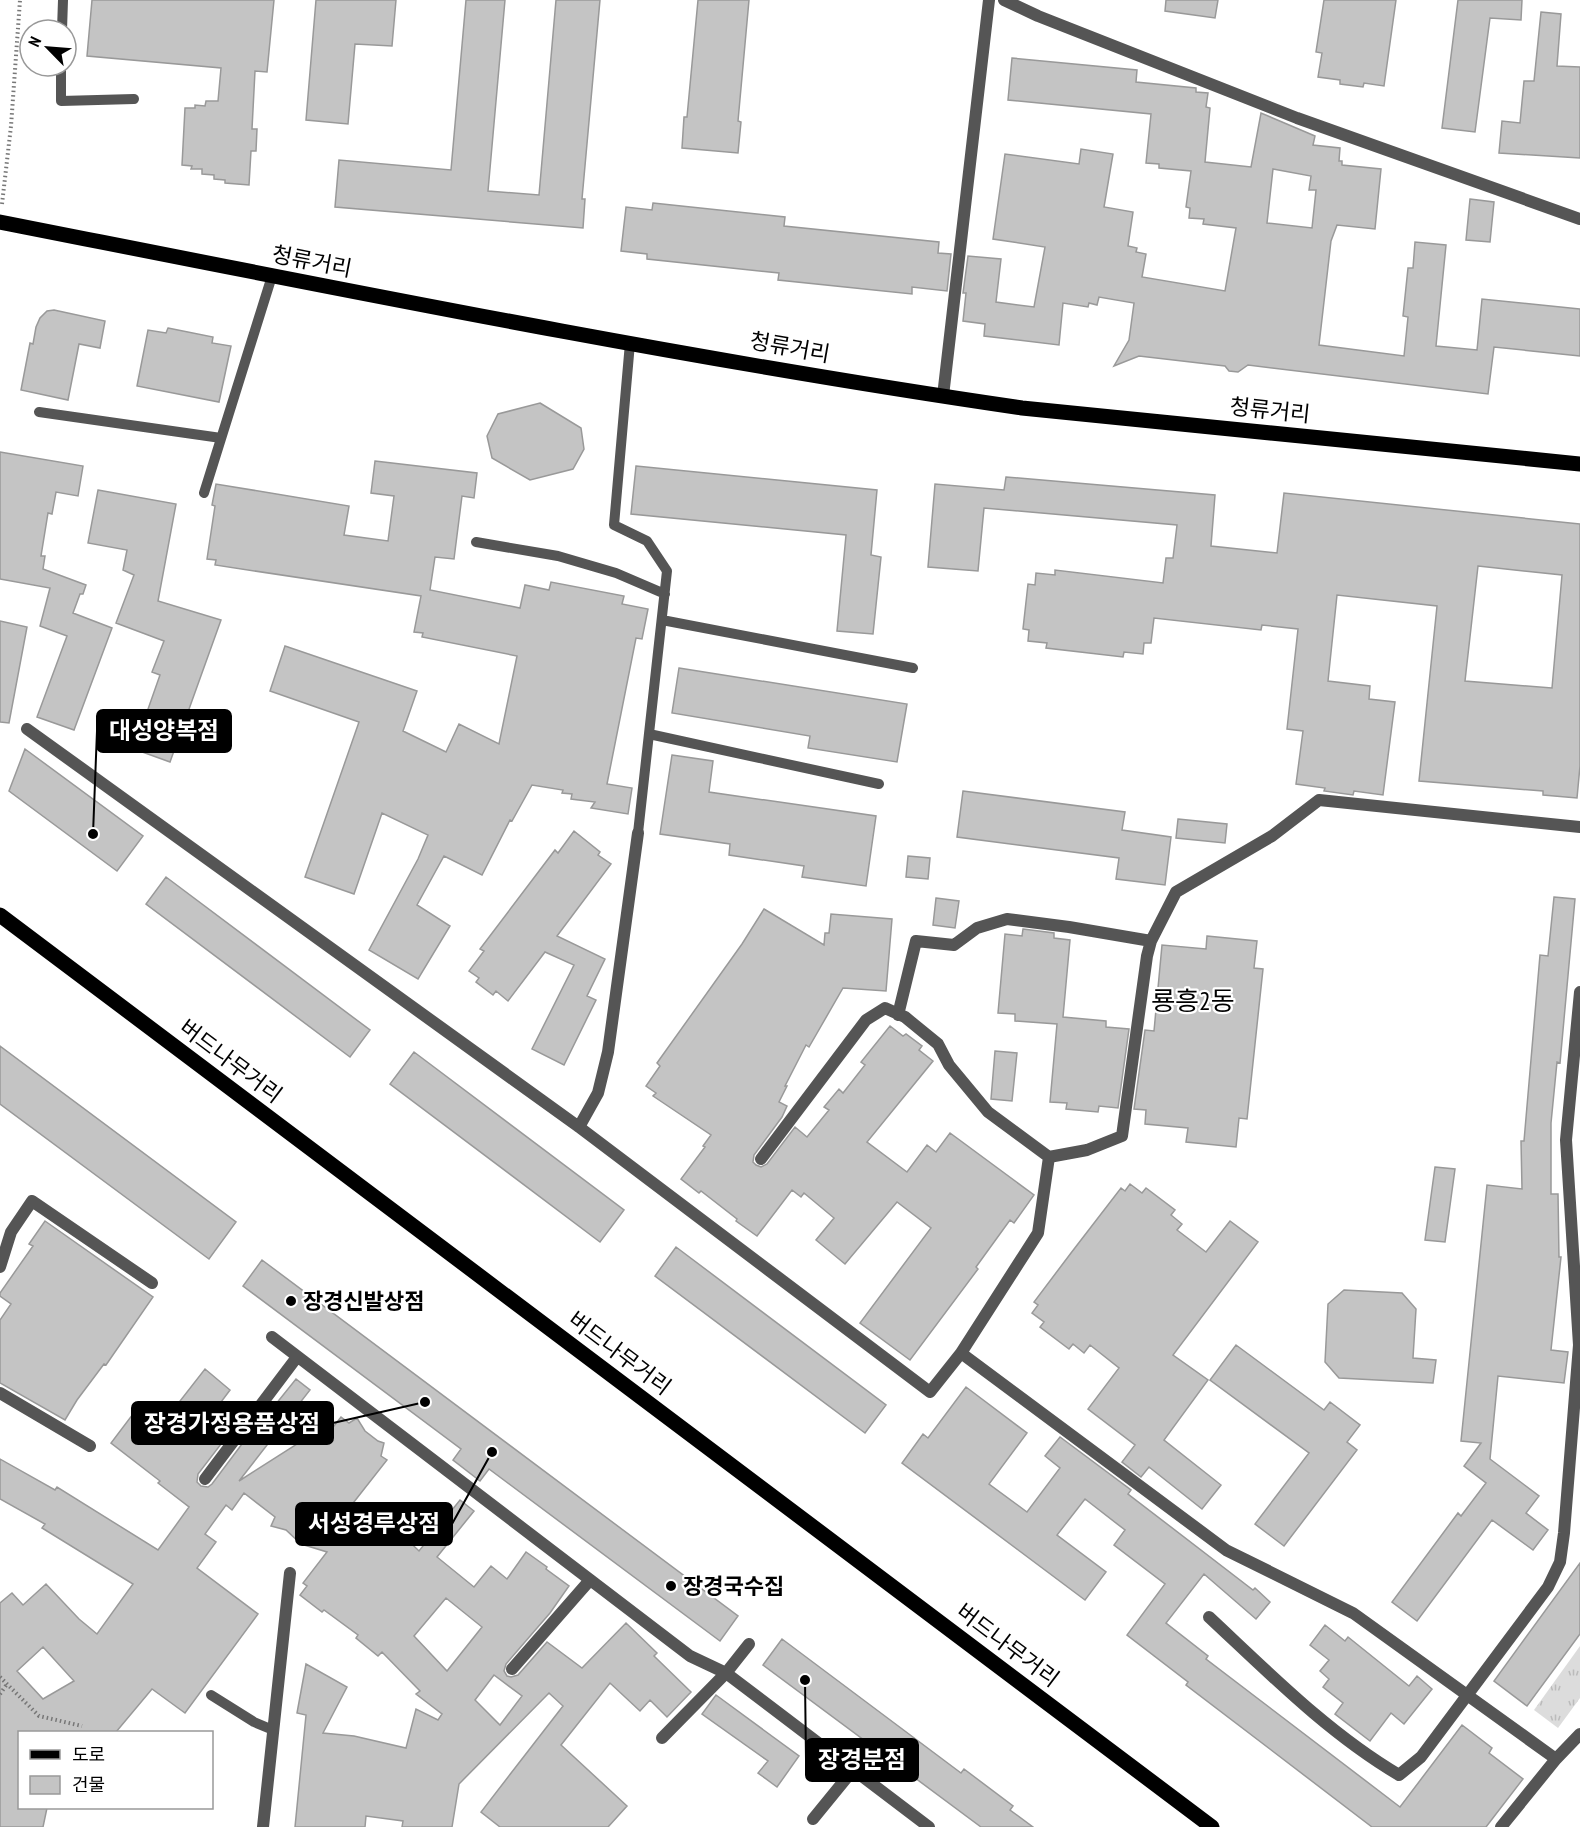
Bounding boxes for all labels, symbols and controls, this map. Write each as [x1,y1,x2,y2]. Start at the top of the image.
north arrow [18,18,78,78]
text: N [24,34,45,50]
street label: 청류거리 [270,240,354,282]
street label: 청류거리 [748,326,832,368]
street label: 청류거리 [1228,392,1312,428]
callout: 대성양복점 [97,710,231,752]
text: 대성양복점 [109,715,219,746]
district label: 룡흥2동 [1151,984,1235,1017]
street label: 버드나무거리 [174,1013,288,1109]
place label: 장경신발상점 [303,1287,424,1315]
marker: 장경신발상점 [284,1294,298,1308]
street label: 버드나무거리 [563,1305,677,1401]
callout: 장경가정용품상점 [132,1402,333,1444]
text: 장경가정용품상점 [144,1408,320,1439]
callout: 서성경루상점 [296,1503,452,1545]
text: 서성경루상점 [308,1508,440,1539]
place label: 장경국수집 [683,1572,784,1600]
marker: 장경국수집 [664,1579,678,1593]
street label: 버드나무거리 [951,1597,1065,1693]
legend [18,1731,213,1809]
callout: 장경분점 [806,1739,918,1781]
text: 도로 [72,1743,105,1766]
text: 장경분점 [818,1744,906,1775]
text: 건물 [72,1773,105,1796]

